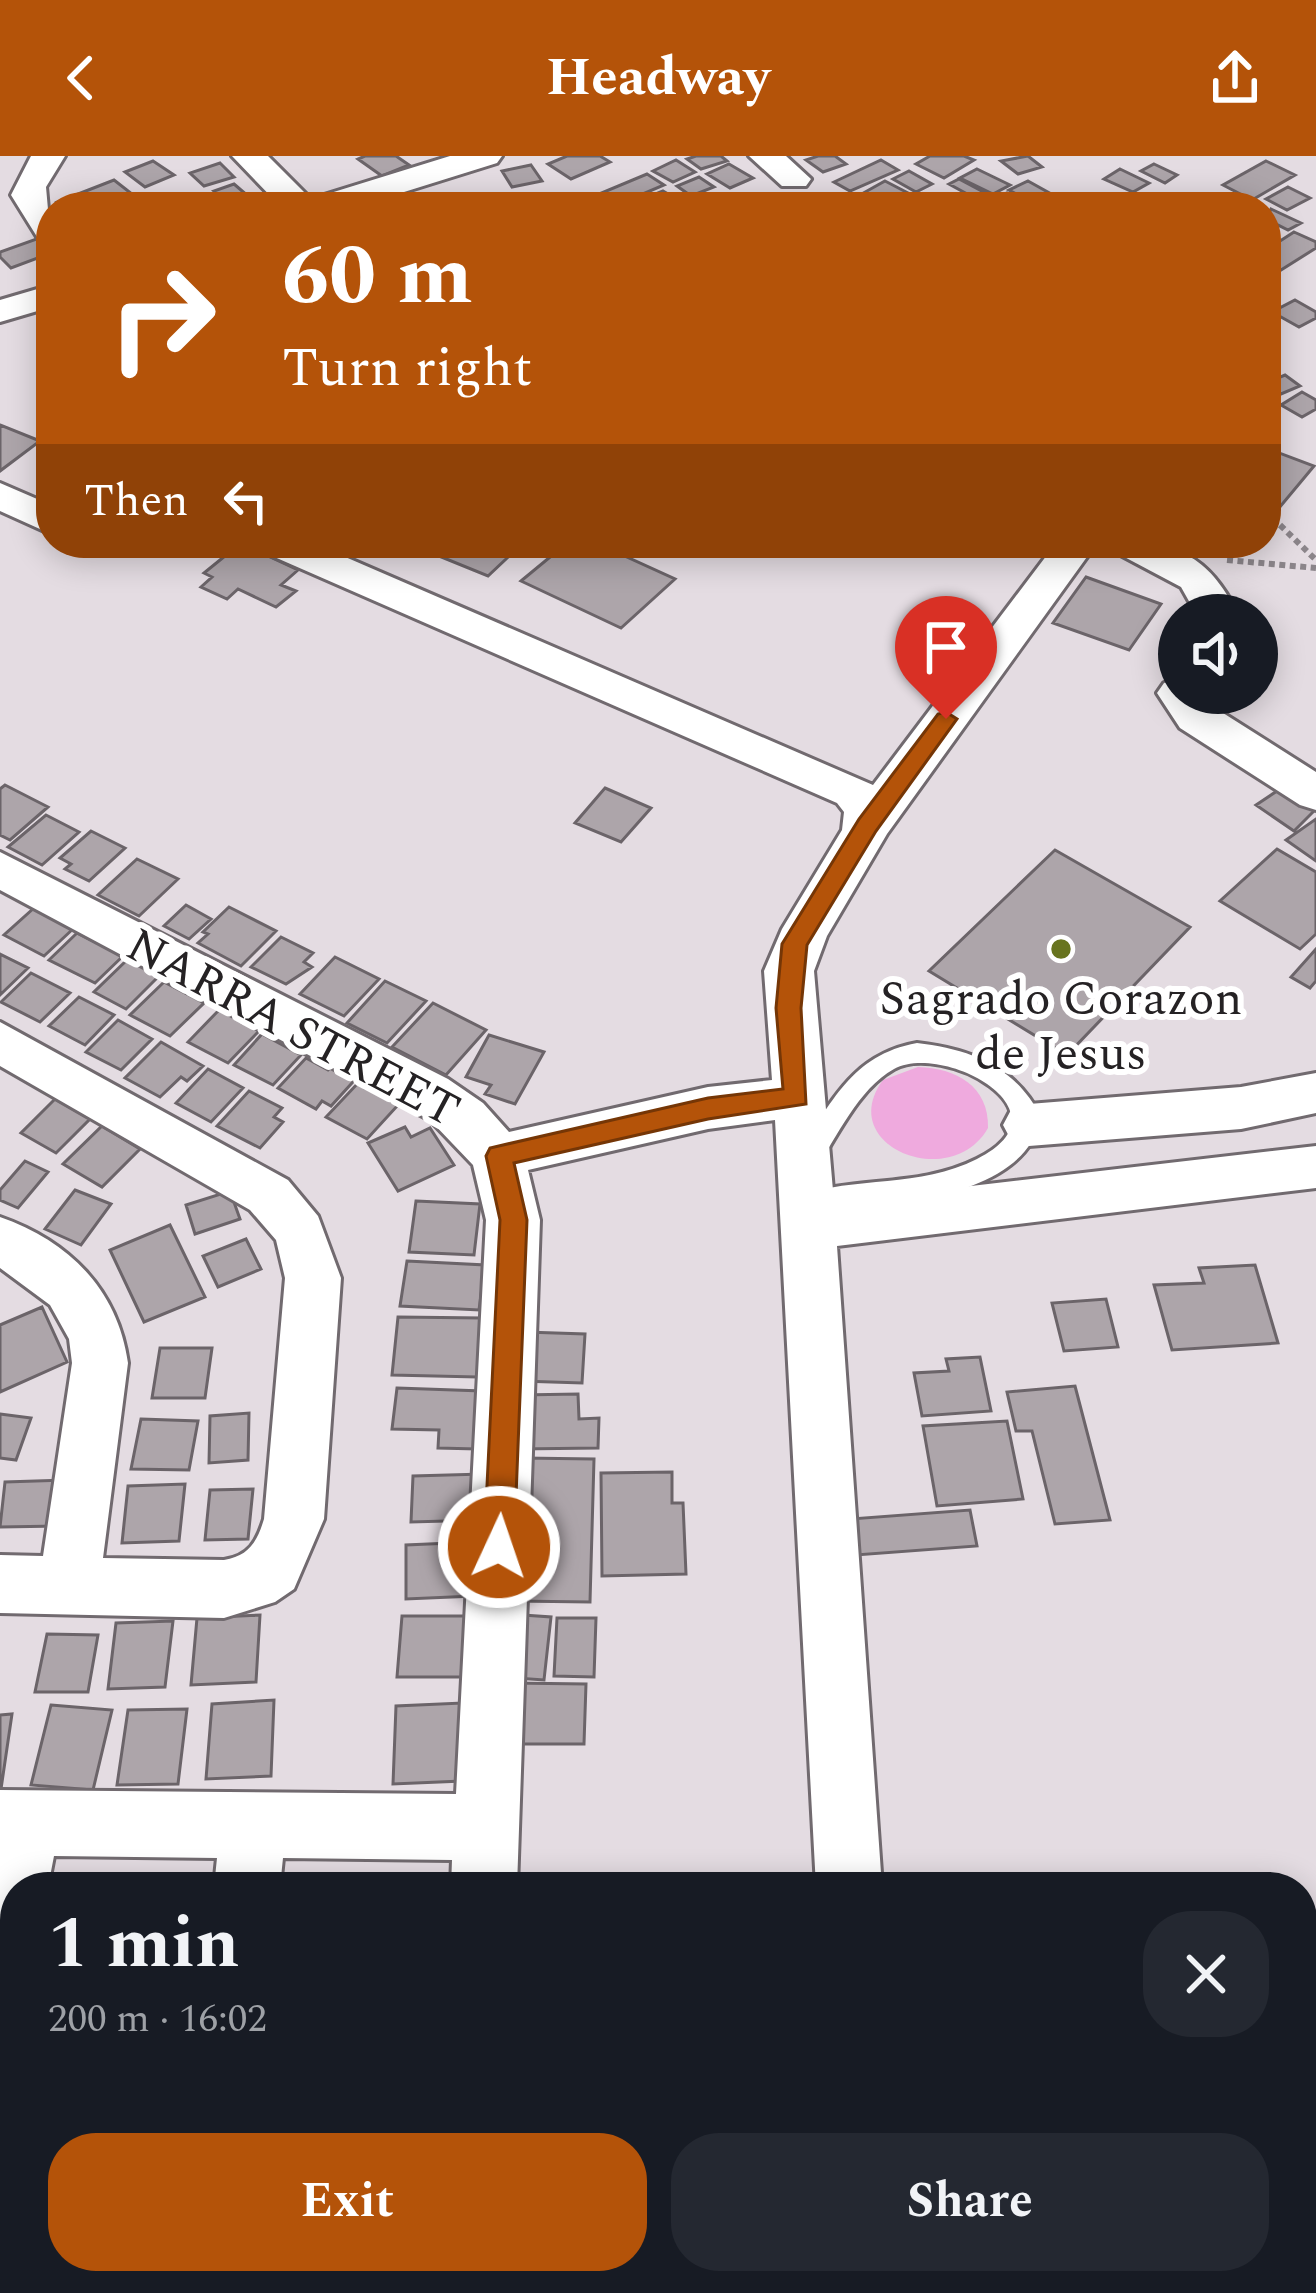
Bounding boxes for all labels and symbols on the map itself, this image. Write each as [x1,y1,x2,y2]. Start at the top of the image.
pin [895,596,997,719]
street label: NARRA STREET [113,909,473,1147]
marker: Sagrado Corazon de Jesus [1048,936,1074,962]
place label: Sagrado Corazon de Jesus [880,963,1242,1091]
position arrow [436,1484,562,1610]

